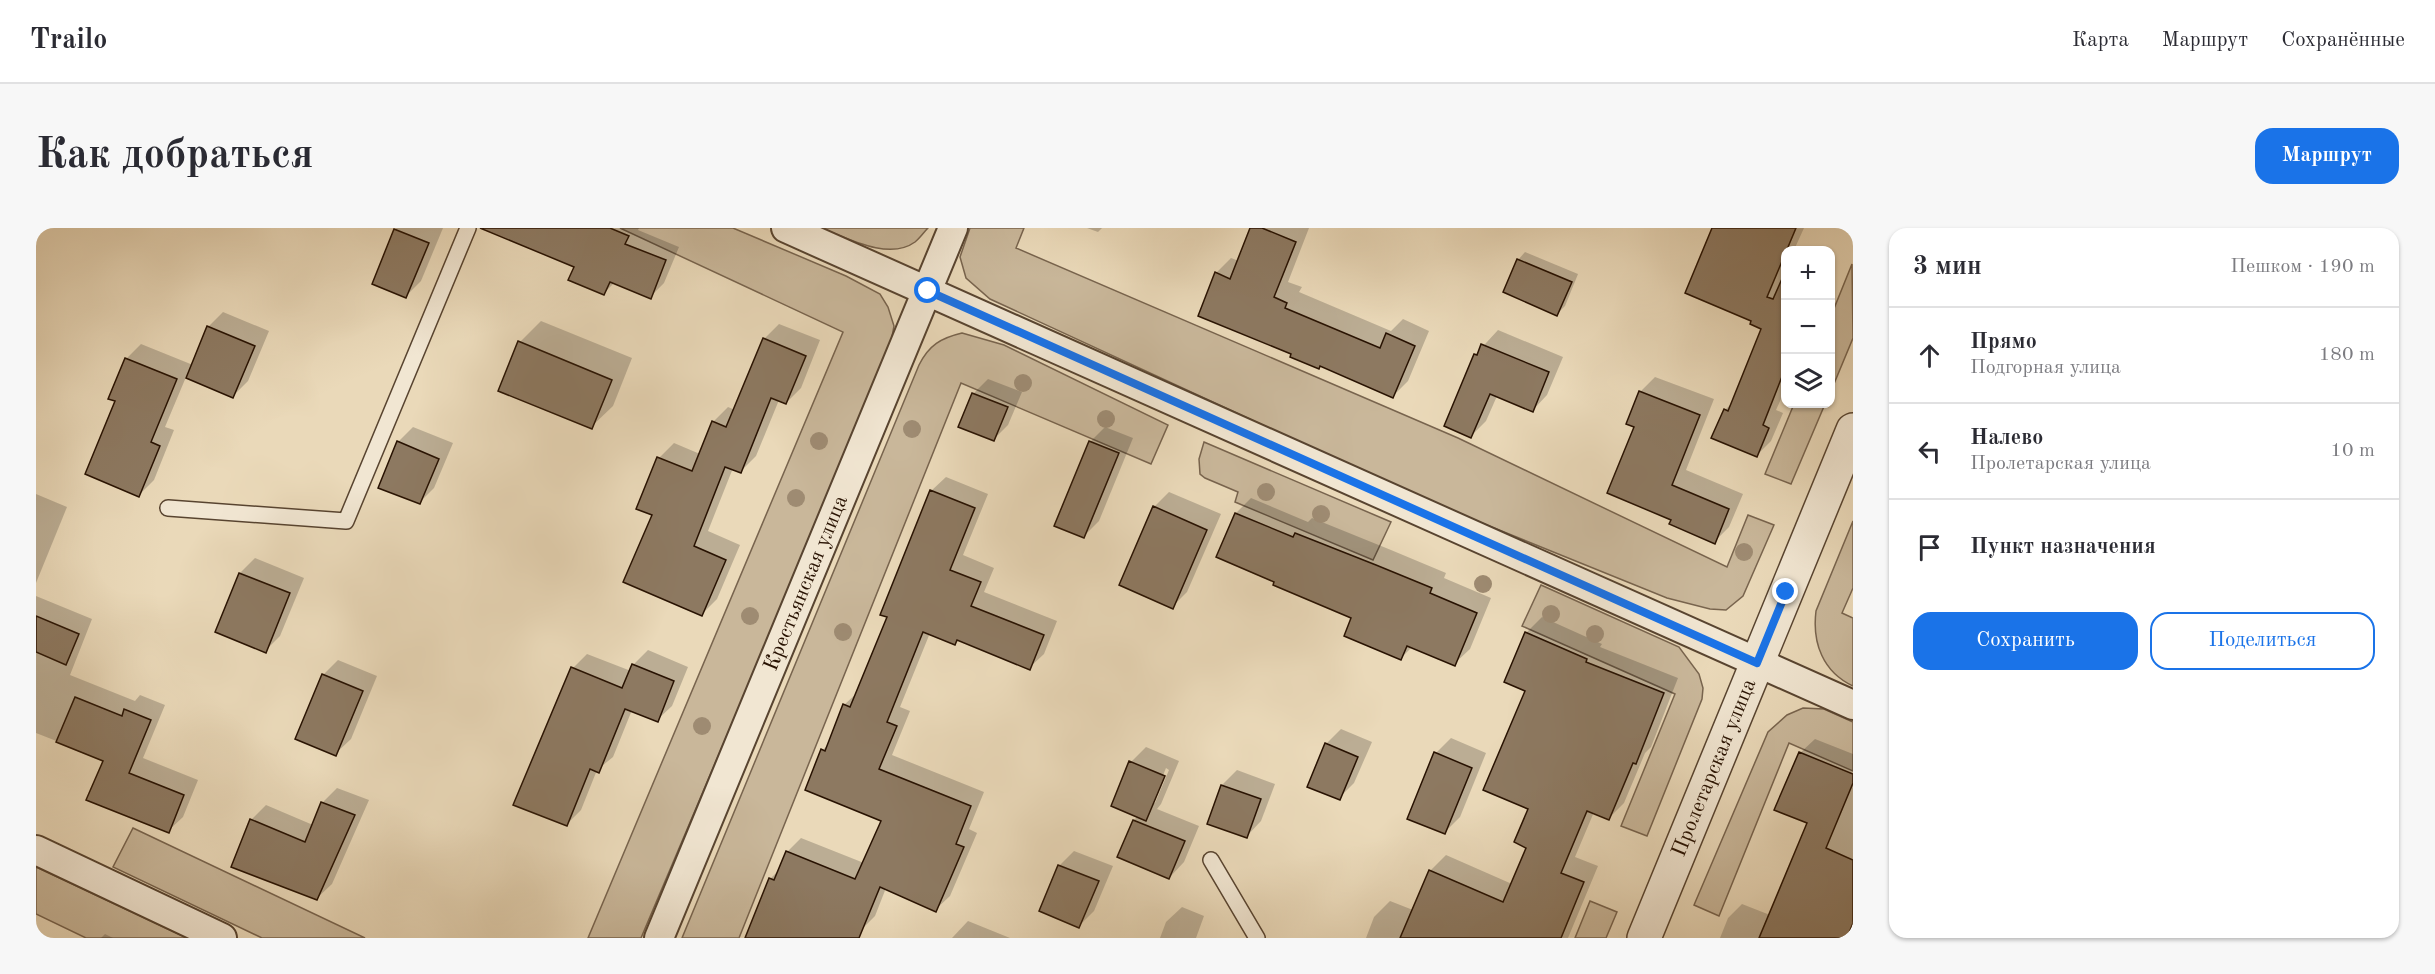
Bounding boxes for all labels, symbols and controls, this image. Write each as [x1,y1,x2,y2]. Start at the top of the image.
text: Trailo [30,27,107,55]
text: Карта [2072,30,2129,51]
text: Маршрут [2162,30,2248,51]
text: Сохранённые [2281,30,2405,51]
button: Маршрут [2255,128,2399,184]
text: Как добраться [36,135,313,177]
map controls [1781,246,1835,408]
button: + [1781,246,1835,300]
text: 3 мин [1913,254,1982,280]
text: Пешком · 190 m [2230,257,2375,277]
route start [914,277,940,303]
button: − [1781,300,1835,354]
text: Прямо [1970,331,2037,353]
icon: ahead [1913,339,1946,372]
text: 180 m [2319,345,2375,365]
button: layers [1781,354,1835,408]
text: Подгорная улица [1970,358,2121,378]
text: Налево [1970,427,2043,449]
icon: left [1913,435,1946,468]
text: 10 m [2330,441,2375,461]
text: Пролетарская улица [1970,454,2151,474]
street label: Крестьянская улица [760,492,852,674]
icon: arrive [1913,531,1946,564]
text: Пункт назначения [1970,536,2156,558]
route end [1772,578,1798,604]
button: Сохранить [1913,612,2138,670]
button: Поделиться [2150,612,2375,670]
street label: Пролетарская улица [1668,676,1760,860]

